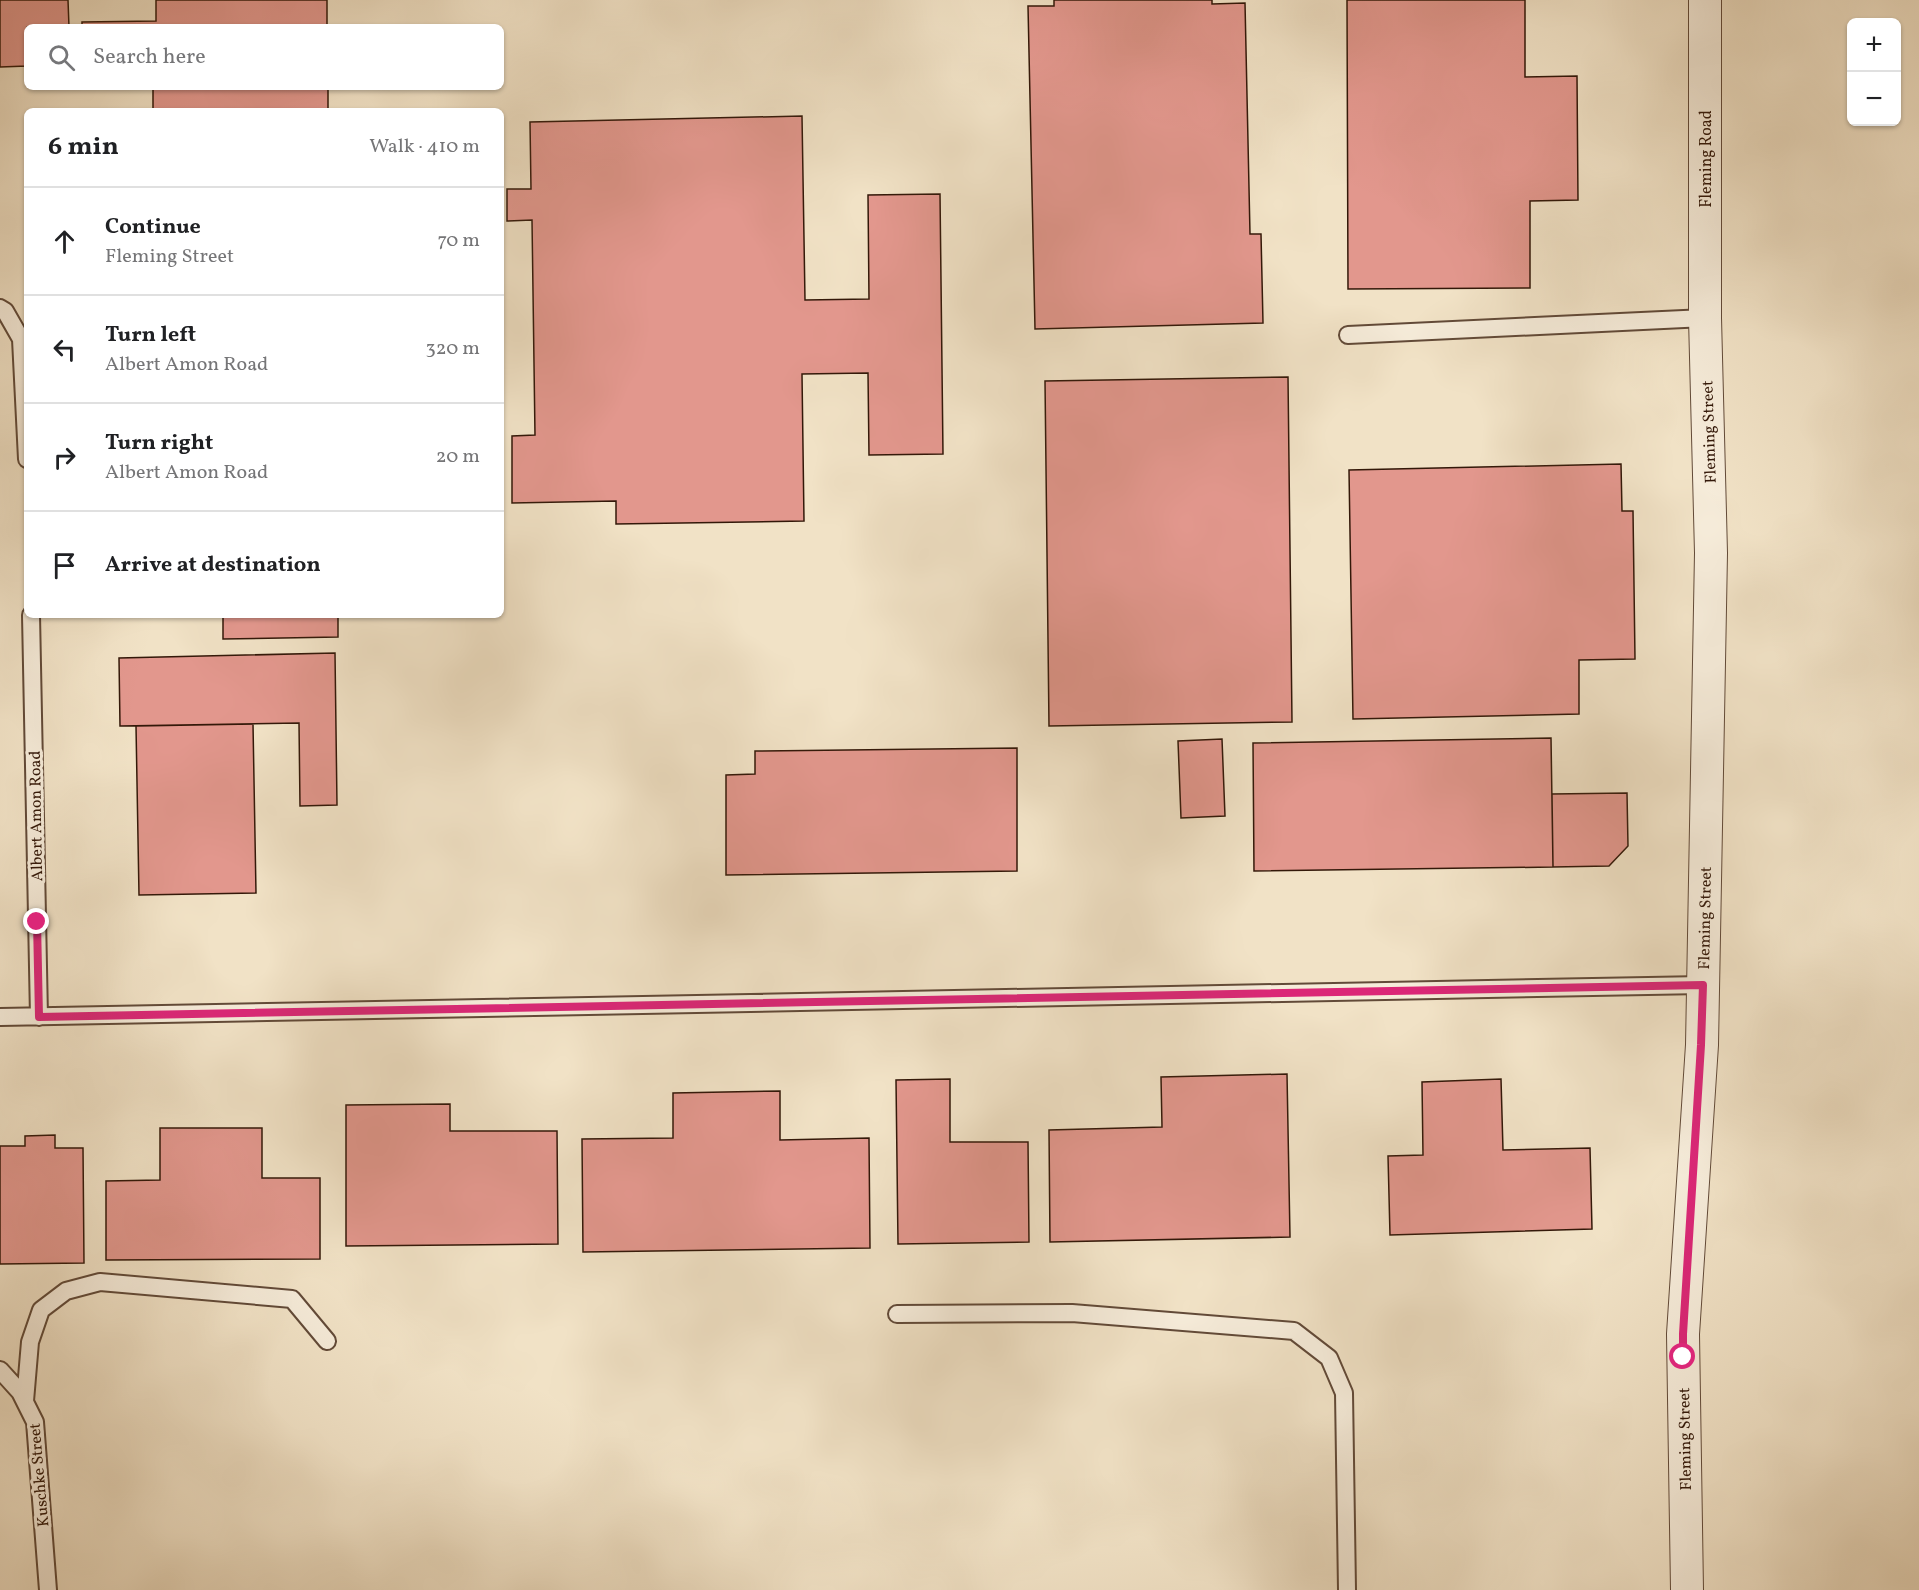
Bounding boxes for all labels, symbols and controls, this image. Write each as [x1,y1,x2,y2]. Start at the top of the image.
map controls [1847,18,1901,126]
button: + [1847,18,1901,72]
search box [24,24,504,90]
icon: search [45,41,78,74]
text: Search here [93,42,206,73]
button: − [1847,72,1901,126]
street label: Fleming Road [1696,110,1718,208]
text: 6 min [48,129,119,165]
text: Walk · 410 m [369,133,480,161]
text: Continue [105,212,201,243]
icon: ahead [48,225,81,258]
text: 70 m [437,227,480,255]
text: Fleming Street [105,243,234,271]
text: Turn left [105,320,196,351]
icon: left [48,333,81,366]
text: 320 m [425,335,480,363]
text: Albert Amon Road [105,351,268,379]
street label: Fleming Street [1697,380,1723,484]
text: Turn right [105,428,213,459]
icon: right [48,441,81,474]
text: 20 m [436,443,480,471]
text: Albert Amon Road [105,459,268,487]
icon: arrive [48,549,81,582]
text: Arrive at destination [105,550,321,581]
street label: Albert Amon Road [25,750,49,882]
street label: Fleming Street [1694,866,1718,970]
route end [23,908,49,934]
route start [1669,1343,1695,1369]
street label: Fleming Street [1674,1387,1698,1491]
street label: Kuschke Street [24,1422,55,1528]

